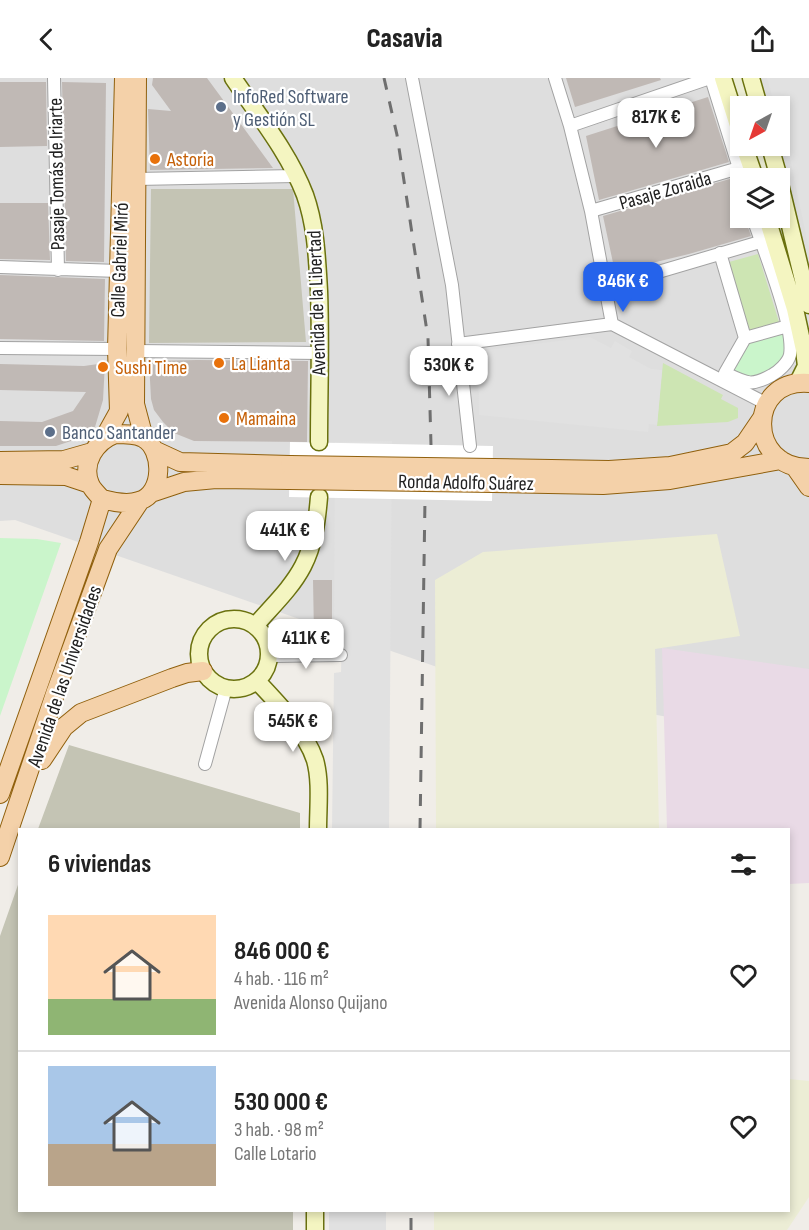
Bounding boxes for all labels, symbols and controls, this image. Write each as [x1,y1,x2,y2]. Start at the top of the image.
icon: back [30,23,63,56]
text: Casavia [367,23,442,55]
icon: share [746,23,779,56]
place label: InfoRed Software y Gestión SL [233,85,349,132]
north arrow [730,96,790,156]
map controls [730,96,790,228]
street label: Pasaje Tomás de Iriarte [44,98,70,250]
pin: 817K € [607,98,705,149]
marker: InfoRed Software y Gestión SL [214,100,228,114]
text: 817K € [631,105,681,129]
place label: Astoria [166,148,214,172]
marker: Astoria [148,152,162,166]
street label: Pasaje Zoraida [617,166,714,216]
button: layers [730,168,790,228]
street label: Calle Gabriel Miró [106,202,134,318]
street label: Avenida de la Libertad [302,230,332,377]
pin: 846K € [574,262,672,313]
text: 846K € [597,269,649,293]
pin: 530K € [400,346,498,397]
place label: La Lianta [231,352,291,376]
text: 530K € [424,353,474,377]
place label: Sushi Time [115,356,187,380]
marker: La Lianta [212,356,226,370]
marker: Sushi Time [96,360,110,374]
place label: Mamaina [236,407,296,431]
marker: Mamaina [217,411,231,425]
place label: Banco Santander [62,421,176,445]
marker: Banco Santander [43,425,57,439]
street label: Ronda Adolfo Suárez [398,470,534,496]
pin: 441K € [236,511,334,562]
text: 441K € [260,518,310,542]
street label: Avenida de las Universidades [22,582,107,771]
pin: 411K € [257,619,355,670]
text: 411K € [282,626,330,650]
pin: 545K € [244,702,342,753]
text: 545K € [268,709,318,733]
icon: filters [727,848,760,881]
text: 6 viviendas [48,849,151,880]
text: 846 000 € [234,936,329,967]
icon: home [96,939,168,1011]
icon: heart [727,959,760,992]
text: 4 hab. · 116 m² [234,967,329,991]
text: Avenida Alonso Quijano [234,991,388,1015]
text: 530 000 € [234,1087,328,1118]
icon: home [96,1090,168,1162]
icon: heart [727,1110,760,1143]
text: 3 hab. · 98 m² [234,1118,324,1142]
text: Calle Lotario [234,1142,317,1166]

